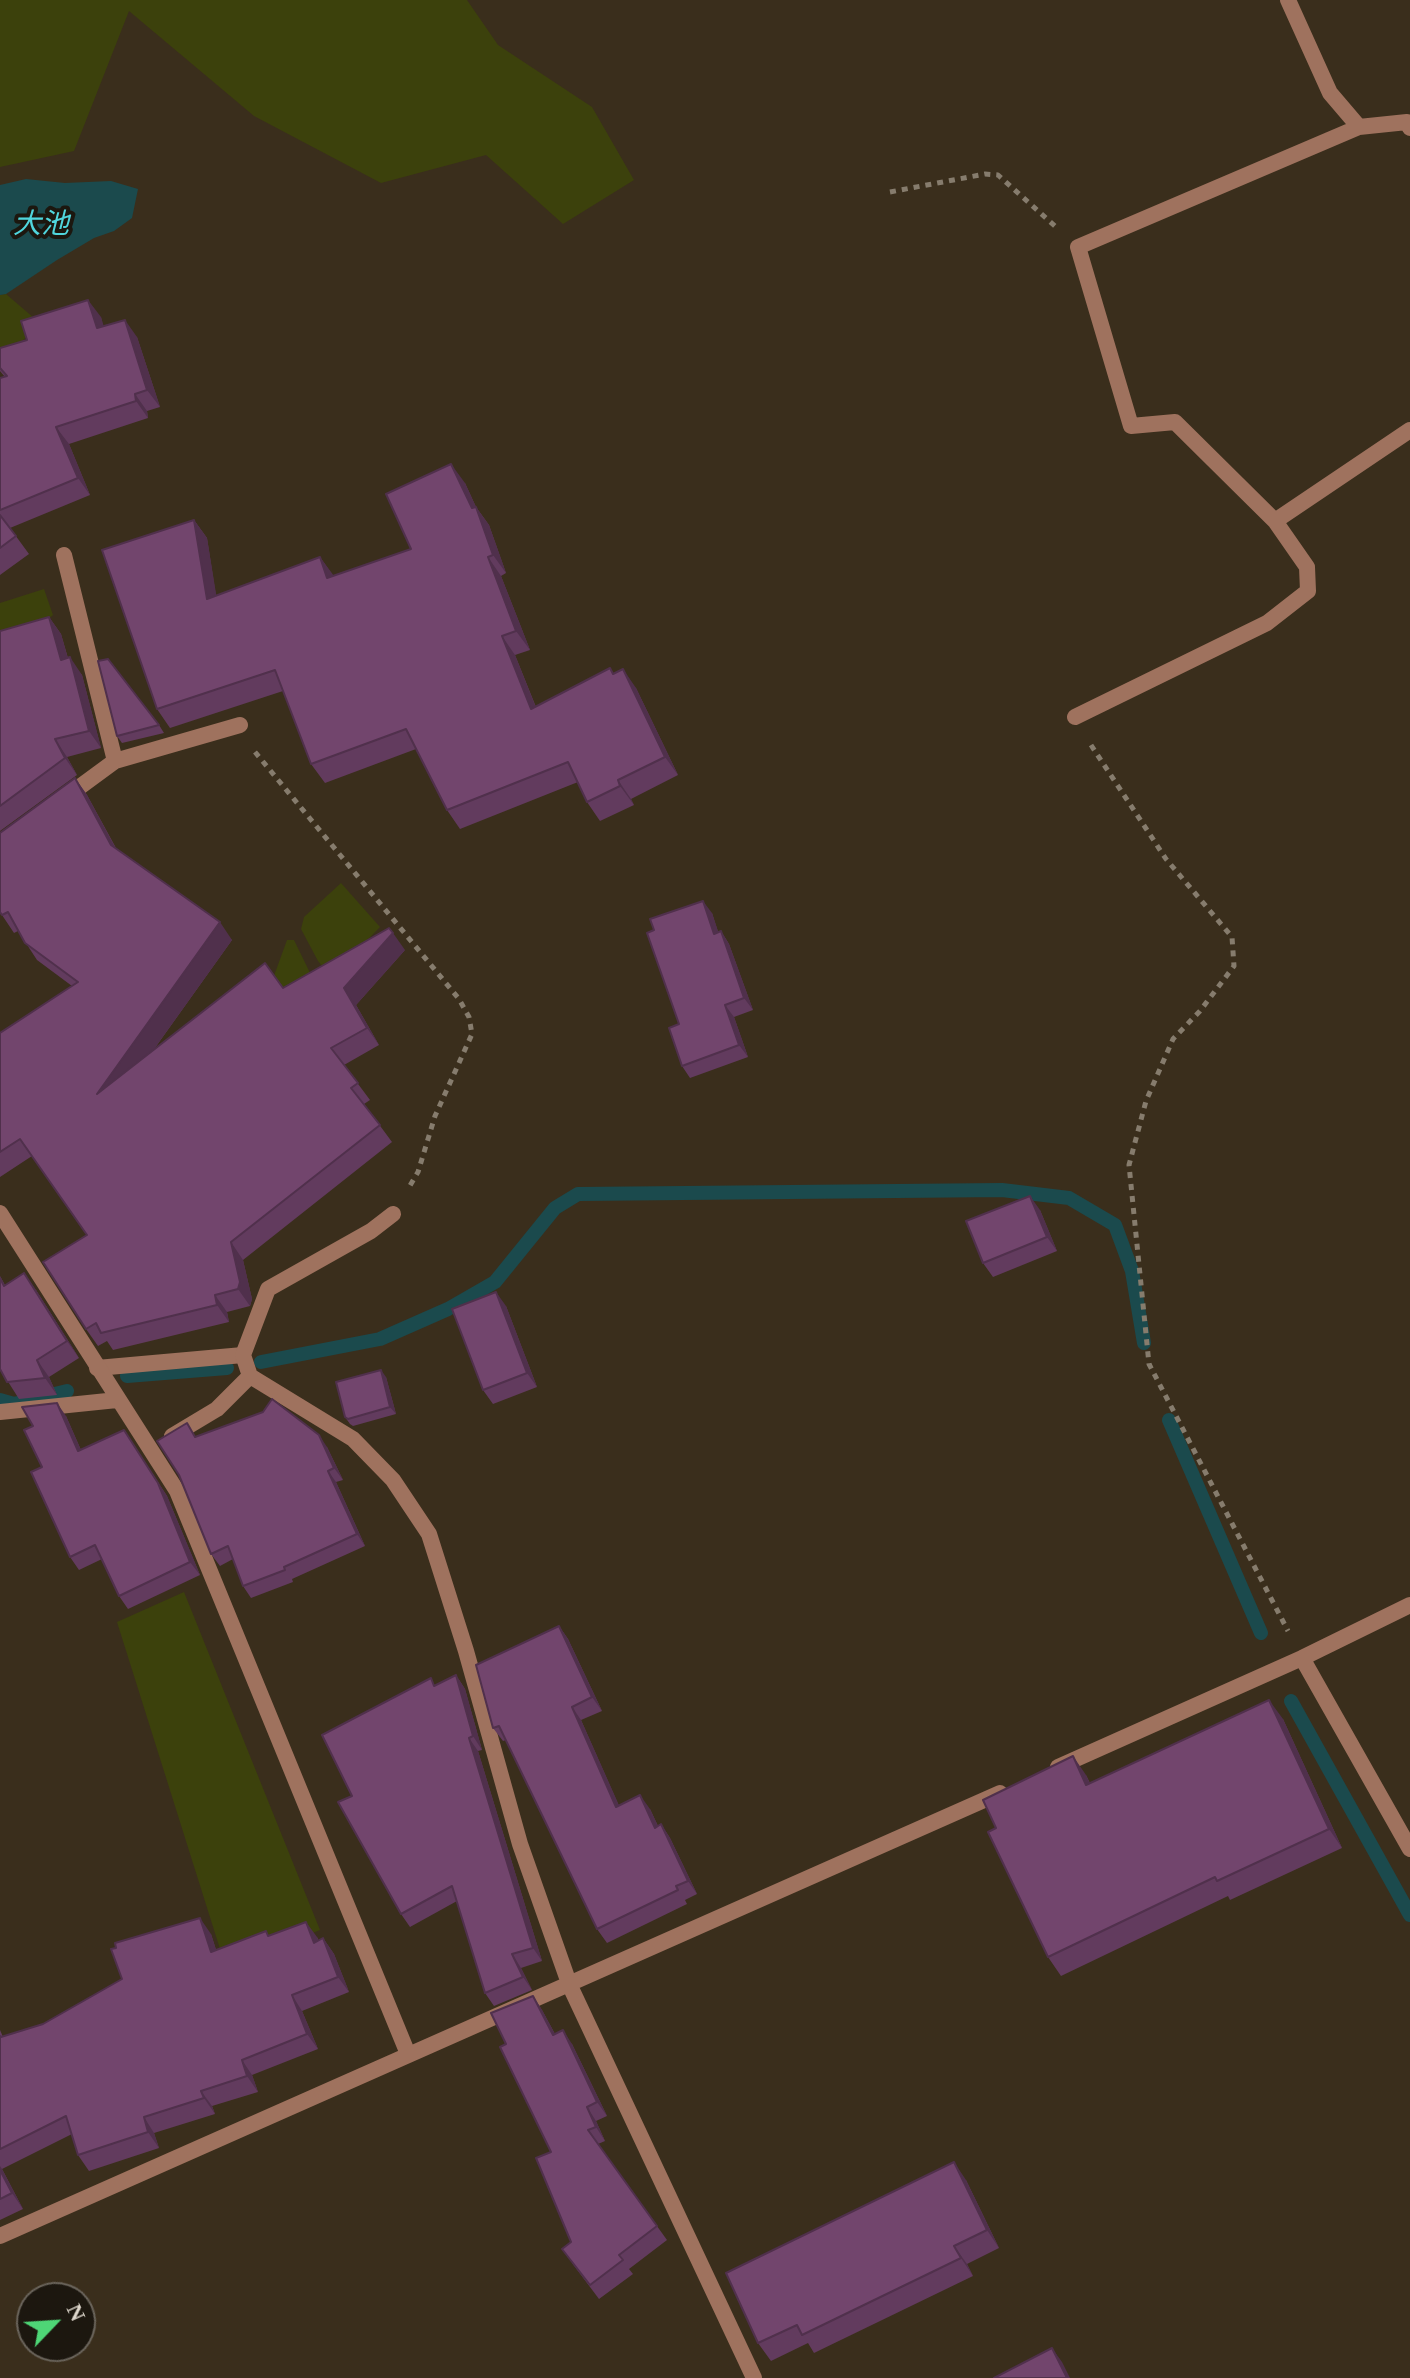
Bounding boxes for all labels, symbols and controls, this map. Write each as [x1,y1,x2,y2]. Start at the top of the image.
water label: 大池 [13,205,69,239]
north arrow [16,2282,96,2362]
text: N [62,2300,91,2325]

